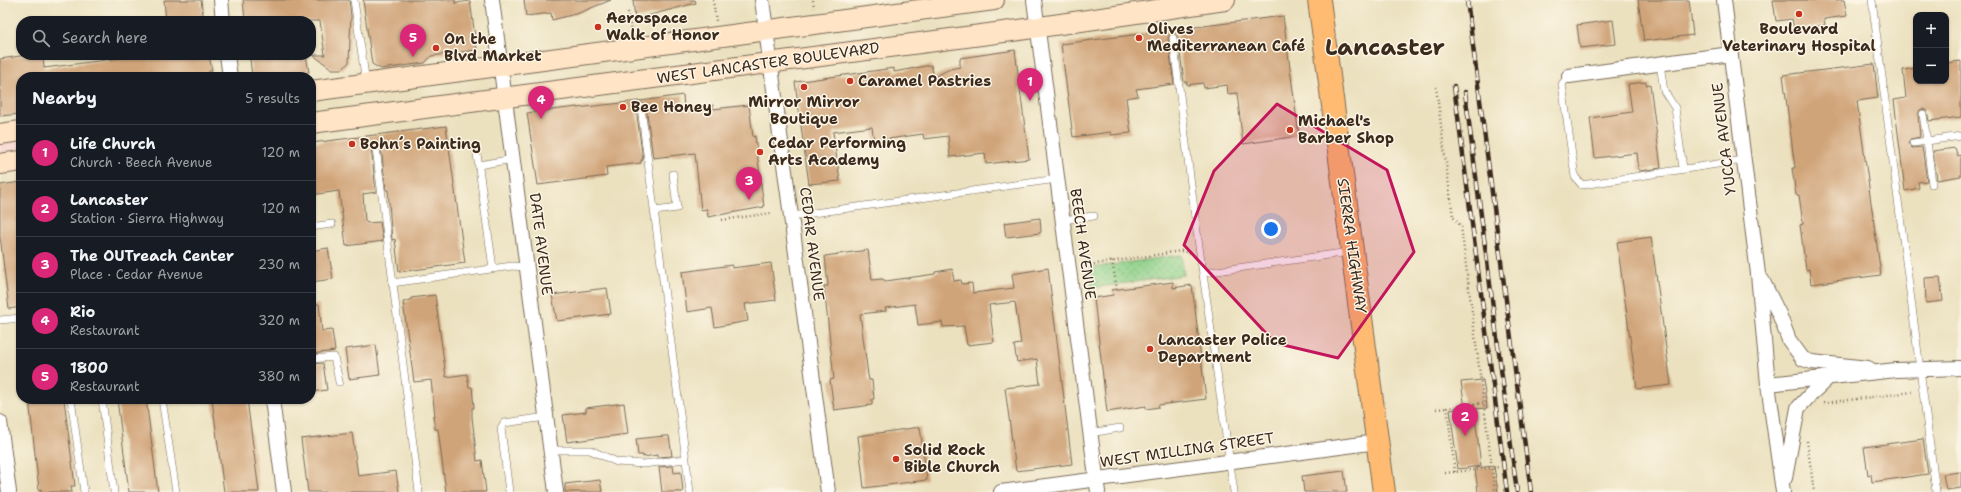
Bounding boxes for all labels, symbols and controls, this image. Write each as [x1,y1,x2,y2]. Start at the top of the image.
place label: Aerospace Walk of Honor [606,8,720,45]
marker: Boulevard Veterinary Hospital [1794,9,1804,19]
map controls [1913,12,1949,84]
button: + [1913,12,1949,48]
search box [16,16,316,60]
place label: Olives Mediterranean Café [1147,19,1306,56]
place label: Boulevard Veterinary Hospital [1722,19,1876,56]
marker: Aerospace Walk of Honor [593,22,603,32]
pin: 5 [400,24,426,57]
icon: search [30,27,52,49]
text: Search here [62,28,148,48]
place label: On the Blvd Market [444,29,542,66]
district label: Lancaster [1325,32,1445,62]
marker: Olives Mediterranean Café [1134,33,1144,43]
street label: WEST LANCASTER BOULEVARD [655,37,881,89]
marker: On the Blvd Market [431,43,441,53]
button: − [1913,48,1949,84]
pin: 1 [1017,68,1043,101]
place label: Caramel Pastries [858,71,991,91]
marker: Caramel Pastries [845,76,855,86]
marker: Mirror Mirror Boutique [799,82,809,92]
street label: YUCCA AVENUE [1707,82,1741,196]
pin: 4 [528,86,554,119]
text: Nearby [32,87,97,109]
text: 5 results [245,90,300,107]
place label: Mirror Mirror Boutique [748,92,860,129]
place label: Bee Honey [631,97,712,117]
marker: Bee Honey [618,102,628,112]
place label: Michael's Barber Shop [1298,111,1394,148]
marker: Michael's Barber Shop [1285,125,1295,135]
place label: Cedar Performing Arts Academy [768,133,906,170]
text: Life Church [70,134,156,154]
place label: Bohn´s Painting [360,134,481,154]
marker: Bohn´s Painting [347,139,357,149]
text: 1 [42,144,48,161]
text: 120 m [262,144,300,161]
marker: Cedar Performing Arts Academy [755,147,765,157]
text: Church · Beech Avenue [70,154,212,171]
pin: 3 [736,167,762,200]
street label: SIERRA HIGHWAY [1333,177,1371,315]
street label: CEDAR AVENUE [795,186,829,302]
street label: BEECH AVENUE [1065,187,1101,301]
text: Lancaster [70,190,148,210]
street label: DATE AVENUE [525,192,557,296]
text: 2 [40,200,50,217]
text: 120 m [262,200,300,217]
text: Station · Sierra Highway [70,210,224,227]
your location [1261,219,1281,239]
text: The OUTreach Center [70,246,234,266]
text: 3 [40,256,50,273]
text: 230 m [258,256,300,273]
text: Place · Cedar Avenue [70,266,203,283]
text: Rio [70,302,95,322]
text: 4 [40,312,50,329]
text: 320 m [258,312,300,329]
text: Restaurant [70,322,140,339]
place label: Lancaster Police Department [1158,330,1287,367]
marker: Lancaster Police Department [1145,344,1155,354]
text: 1800 [70,358,108,378]
text: 5 [41,368,49,385]
text: 380 m [258,368,300,385]
text: Restaurant [70,378,140,395]
pin: 2 [1452,403,1478,436]
street label: WEST MILLING STREET [1099,428,1275,472]
place label: Solid Rock Bible Church [904,440,1000,477]
marker: Solid Rock Bible Church [891,454,901,464]

